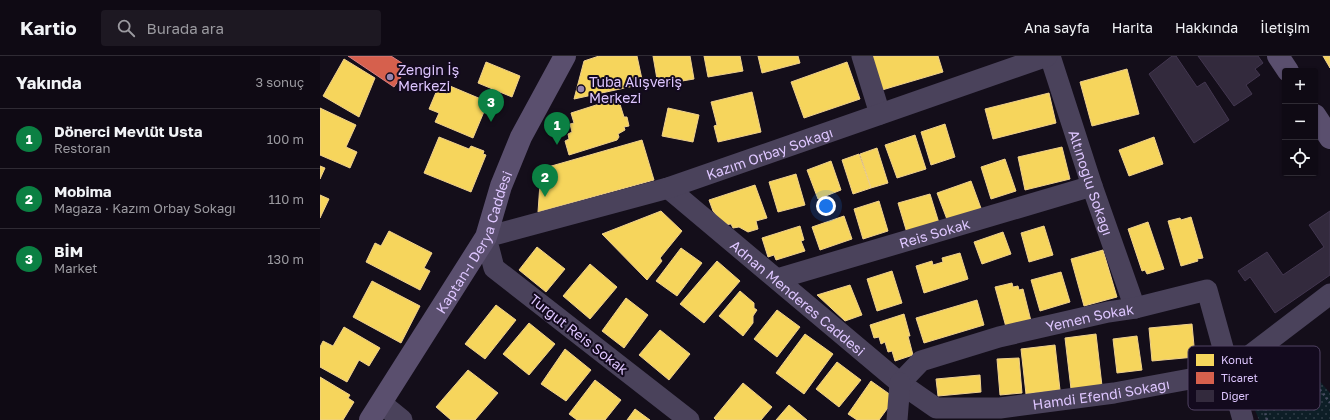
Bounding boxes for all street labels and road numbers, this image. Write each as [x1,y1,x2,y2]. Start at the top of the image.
street label: Kazım Orbay Sokağı [704,123,835,183]
street label: Altınoğlu Sokağı [1066,127,1117,237]
street label: Kaptan-ı Derya Caddesi [431,168,515,316]
street label: Reis Sokak [897,214,972,251]
street label: Adnan Menderes Caddesi [727,236,869,359]
street label: Turgut Reis Sokak [526,290,632,378]
street label: Yemen Sokak [1044,300,1135,335]
street label: Hamdi Efendi Sokağı [1031,374,1171,412]

